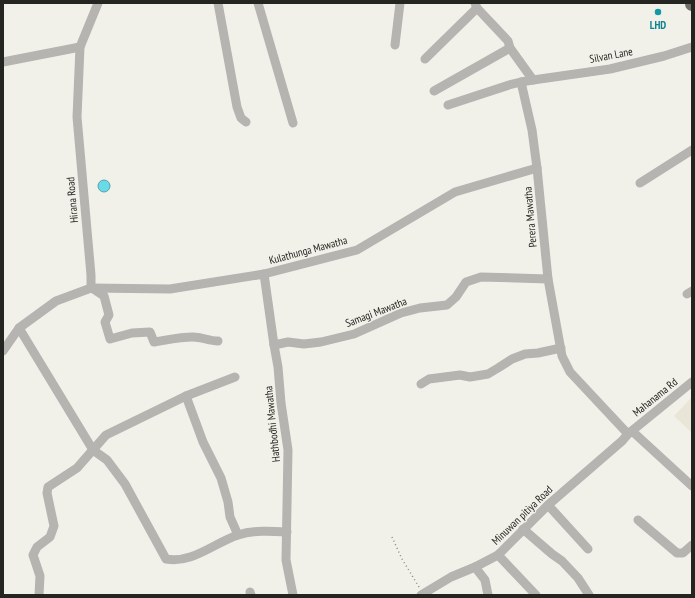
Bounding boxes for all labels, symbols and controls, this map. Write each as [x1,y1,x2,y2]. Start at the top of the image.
marker: LHD [653,7,663,17]
place label: LHD [650,18,666,32]
street label: Silvan Lane [588,44,634,66]
street label: Hirana Road [63,176,81,224]
street label: Perera Mawatha [520,186,540,248]
street label: Kulathunga Mawatha [267,233,349,267]
street label: Samagi Mawatha [343,294,409,330]
street label: Mahanama Rd [630,374,680,419]
street label: Hathbodhi Mawatha [261,385,283,463]
street label: Minuwan pitiya Road [489,482,556,548]

